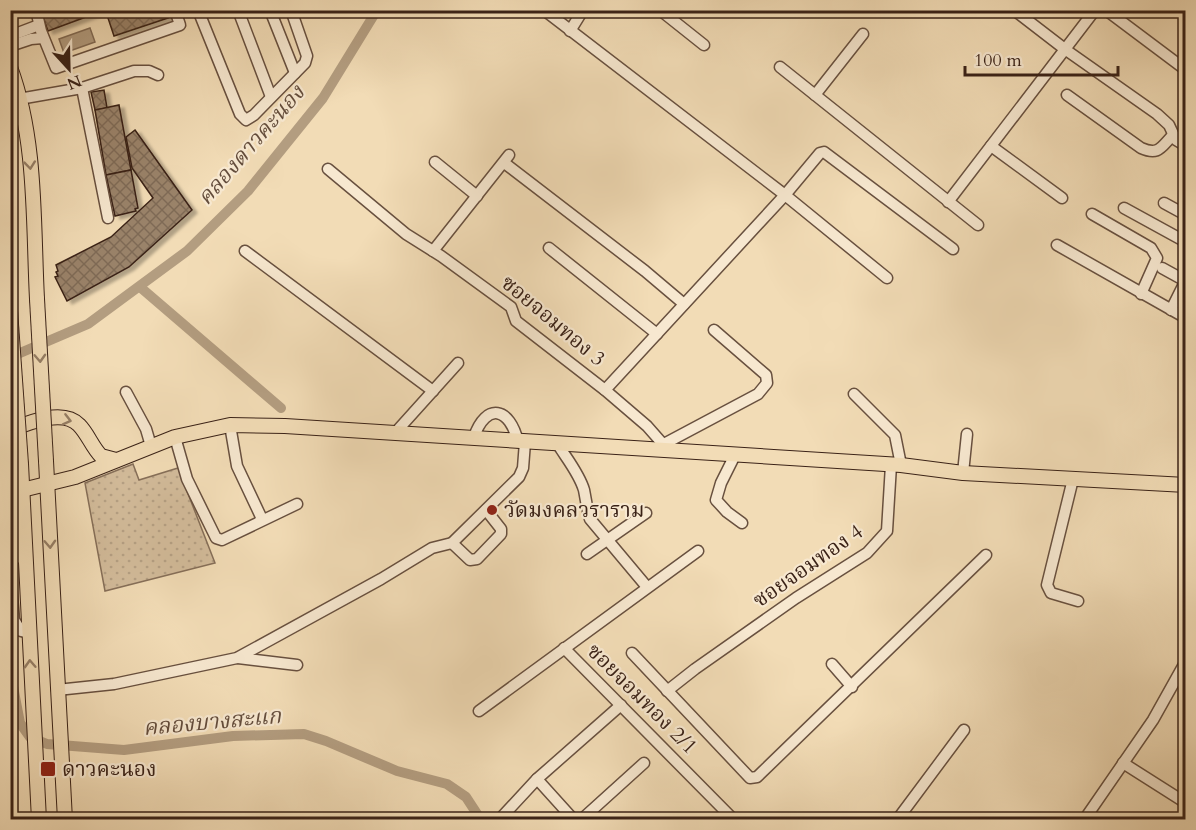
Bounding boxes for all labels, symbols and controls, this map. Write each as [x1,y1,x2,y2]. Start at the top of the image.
north arrow [39,39,99,99]
scale bar [965,39,1118,77]
text: 100 m [974,48,1022,73]
text: N [64,69,85,95]
water label: คลองดาวคะนอง [190,78,312,211]
one-way arrow [23,161,36,170]
street label: ซอยจอมทอง 3 [495,269,611,373]
one-way arrow [33,353,46,362]
one-way arrow [62,413,72,426]
place label: วัดมงคลวราราม [504,496,645,525]
marker: วัดมงคลวราราม [485,503,499,517]
street label: ซอยจอมทอง 4 [747,517,869,615]
one-way arrow [43,540,56,549]
street label: ซอยจอมทอง 2/1 [580,637,704,761]
one-way arrow [24,659,37,668]
water label: คลองบางสะแก [142,701,283,743]
place label: ดาวคะนอง [62,755,157,784]
marker: ดาวคะนอง [39,760,57,778]

